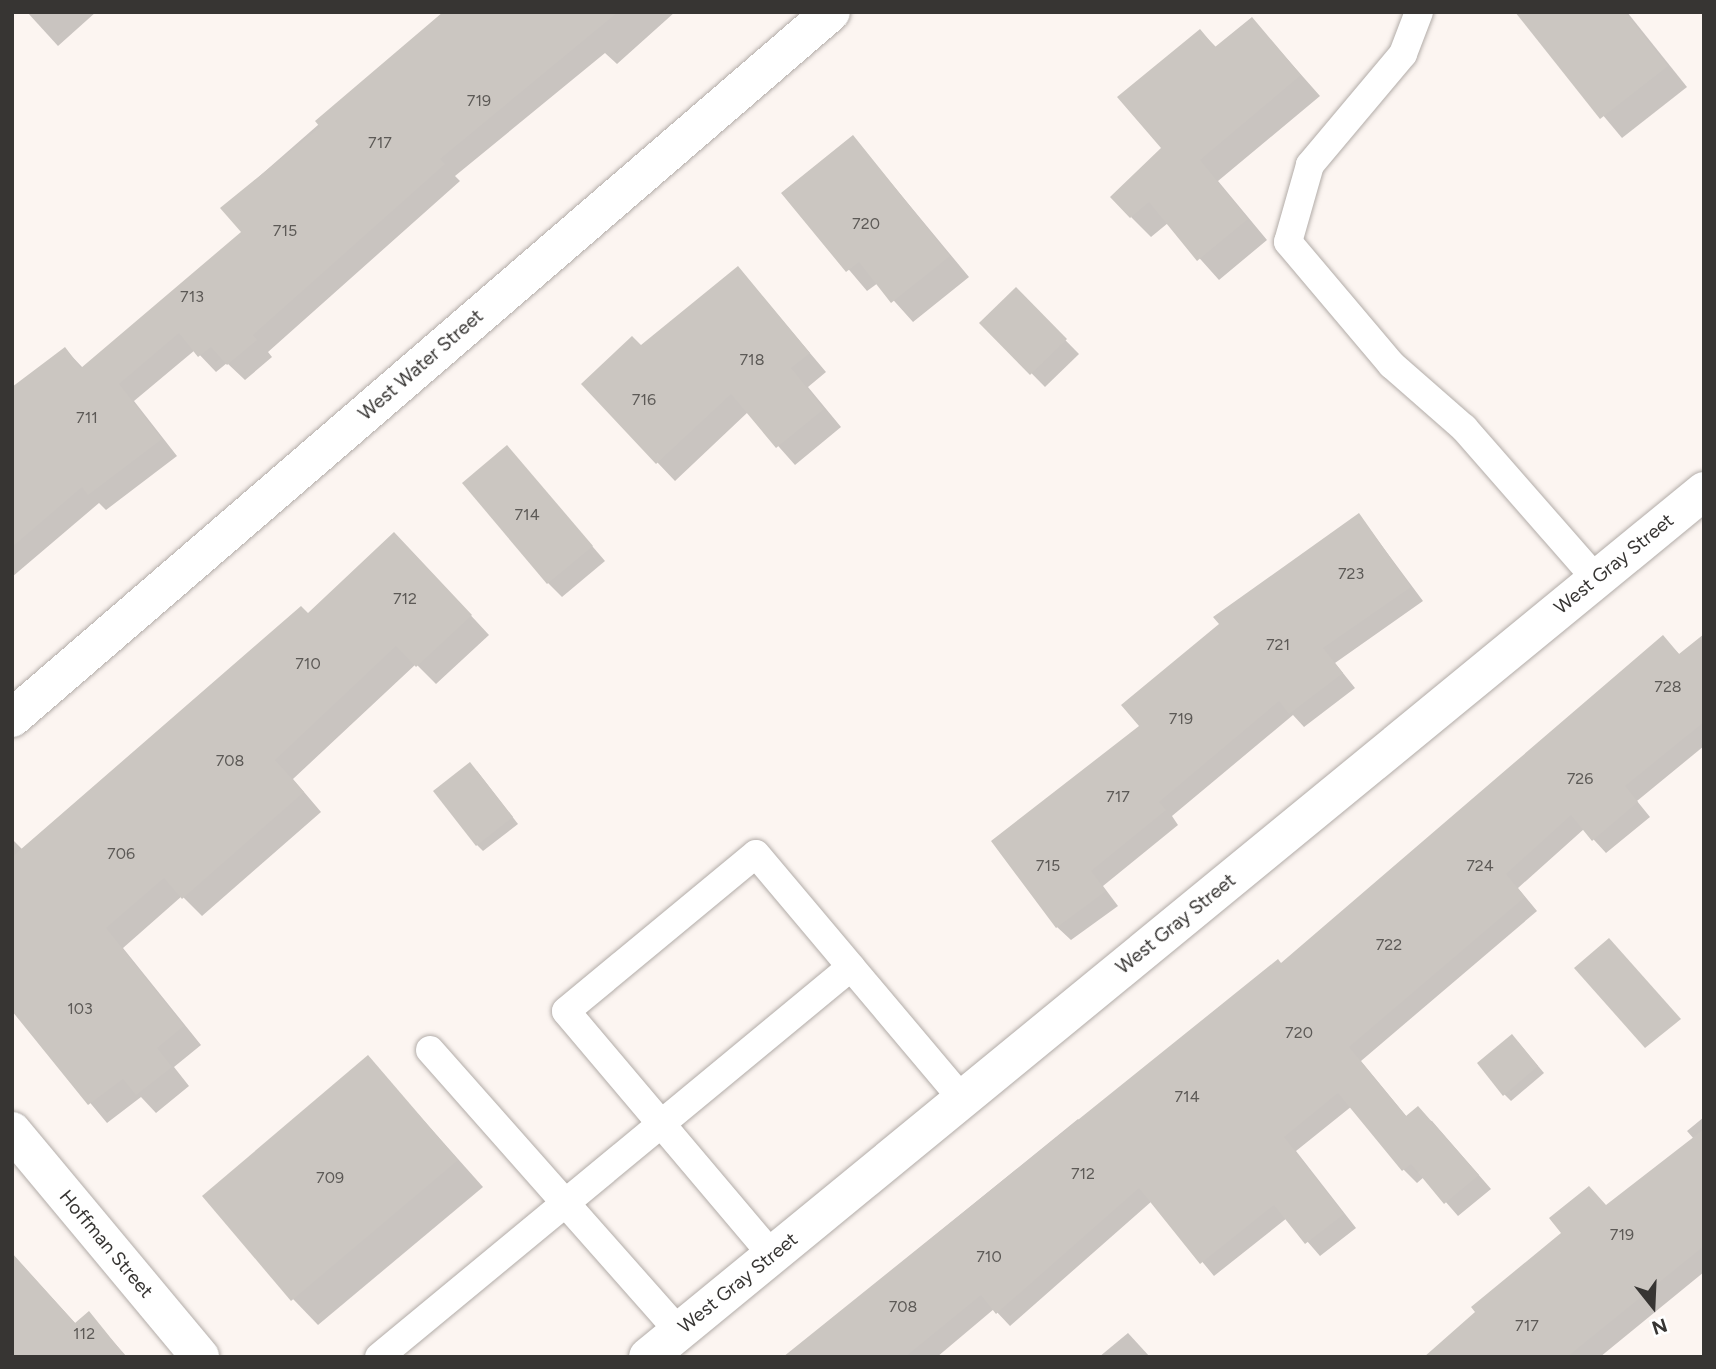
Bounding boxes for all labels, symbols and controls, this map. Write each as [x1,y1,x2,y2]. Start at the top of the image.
house number: 719 [467,91,491,111]
house number: 717 [368,133,392,153]
house number: 720 [852,214,880,234]
house number: 715 [273,221,297,241]
house number: 713 [180,287,204,307]
street label: West Water Street [354,305,488,425]
house number: 718 [739,350,765,370]
house number: 716 [632,390,656,410]
house number: 711 [76,408,98,428]
house number: 714 [514,505,540,525]
street label: West Gray Street [1550,509,1678,619]
house number: 723 [1338,564,1364,584]
house number: 712 [393,589,417,609]
house number: 721 [1266,635,1290,655]
house number: 710 [295,654,321,674]
house number: 728 [1654,677,1682,697]
house number: 719 [1169,709,1193,729]
house number: 708 [216,751,244,771]
house number: 726 [1567,769,1593,789]
house number: 717 [1106,787,1130,807]
house number: 706 [107,844,135,864]
house number: 715 [1036,856,1060,876]
house number: 724 [1466,856,1494,876]
street label: West Gray Street [1112,869,1240,979]
house number: 722 [1376,935,1402,955]
house number: 103 [67,999,93,1019]
house number: 720 [1285,1023,1313,1043]
house number: 714 [1174,1087,1200,1107]
house number: 712 [1071,1164,1095,1184]
house number: 709 [316,1168,344,1188]
street label: Hoffman Street [54,1185,158,1303]
house number: 719 [1610,1225,1634,1245]
street label: West Gray Street [674,1228,802,1338]
house number: 710 [976,1247,1002,1267]
north arrow [1618,1271,1688,1341]
house number: 708 [889,1297,917,1317]
text: N [1649,1313,1670,1340]
house number: 717 [1515,1316,1539,1336]
house number: 112 [73,1324,95,1344]

